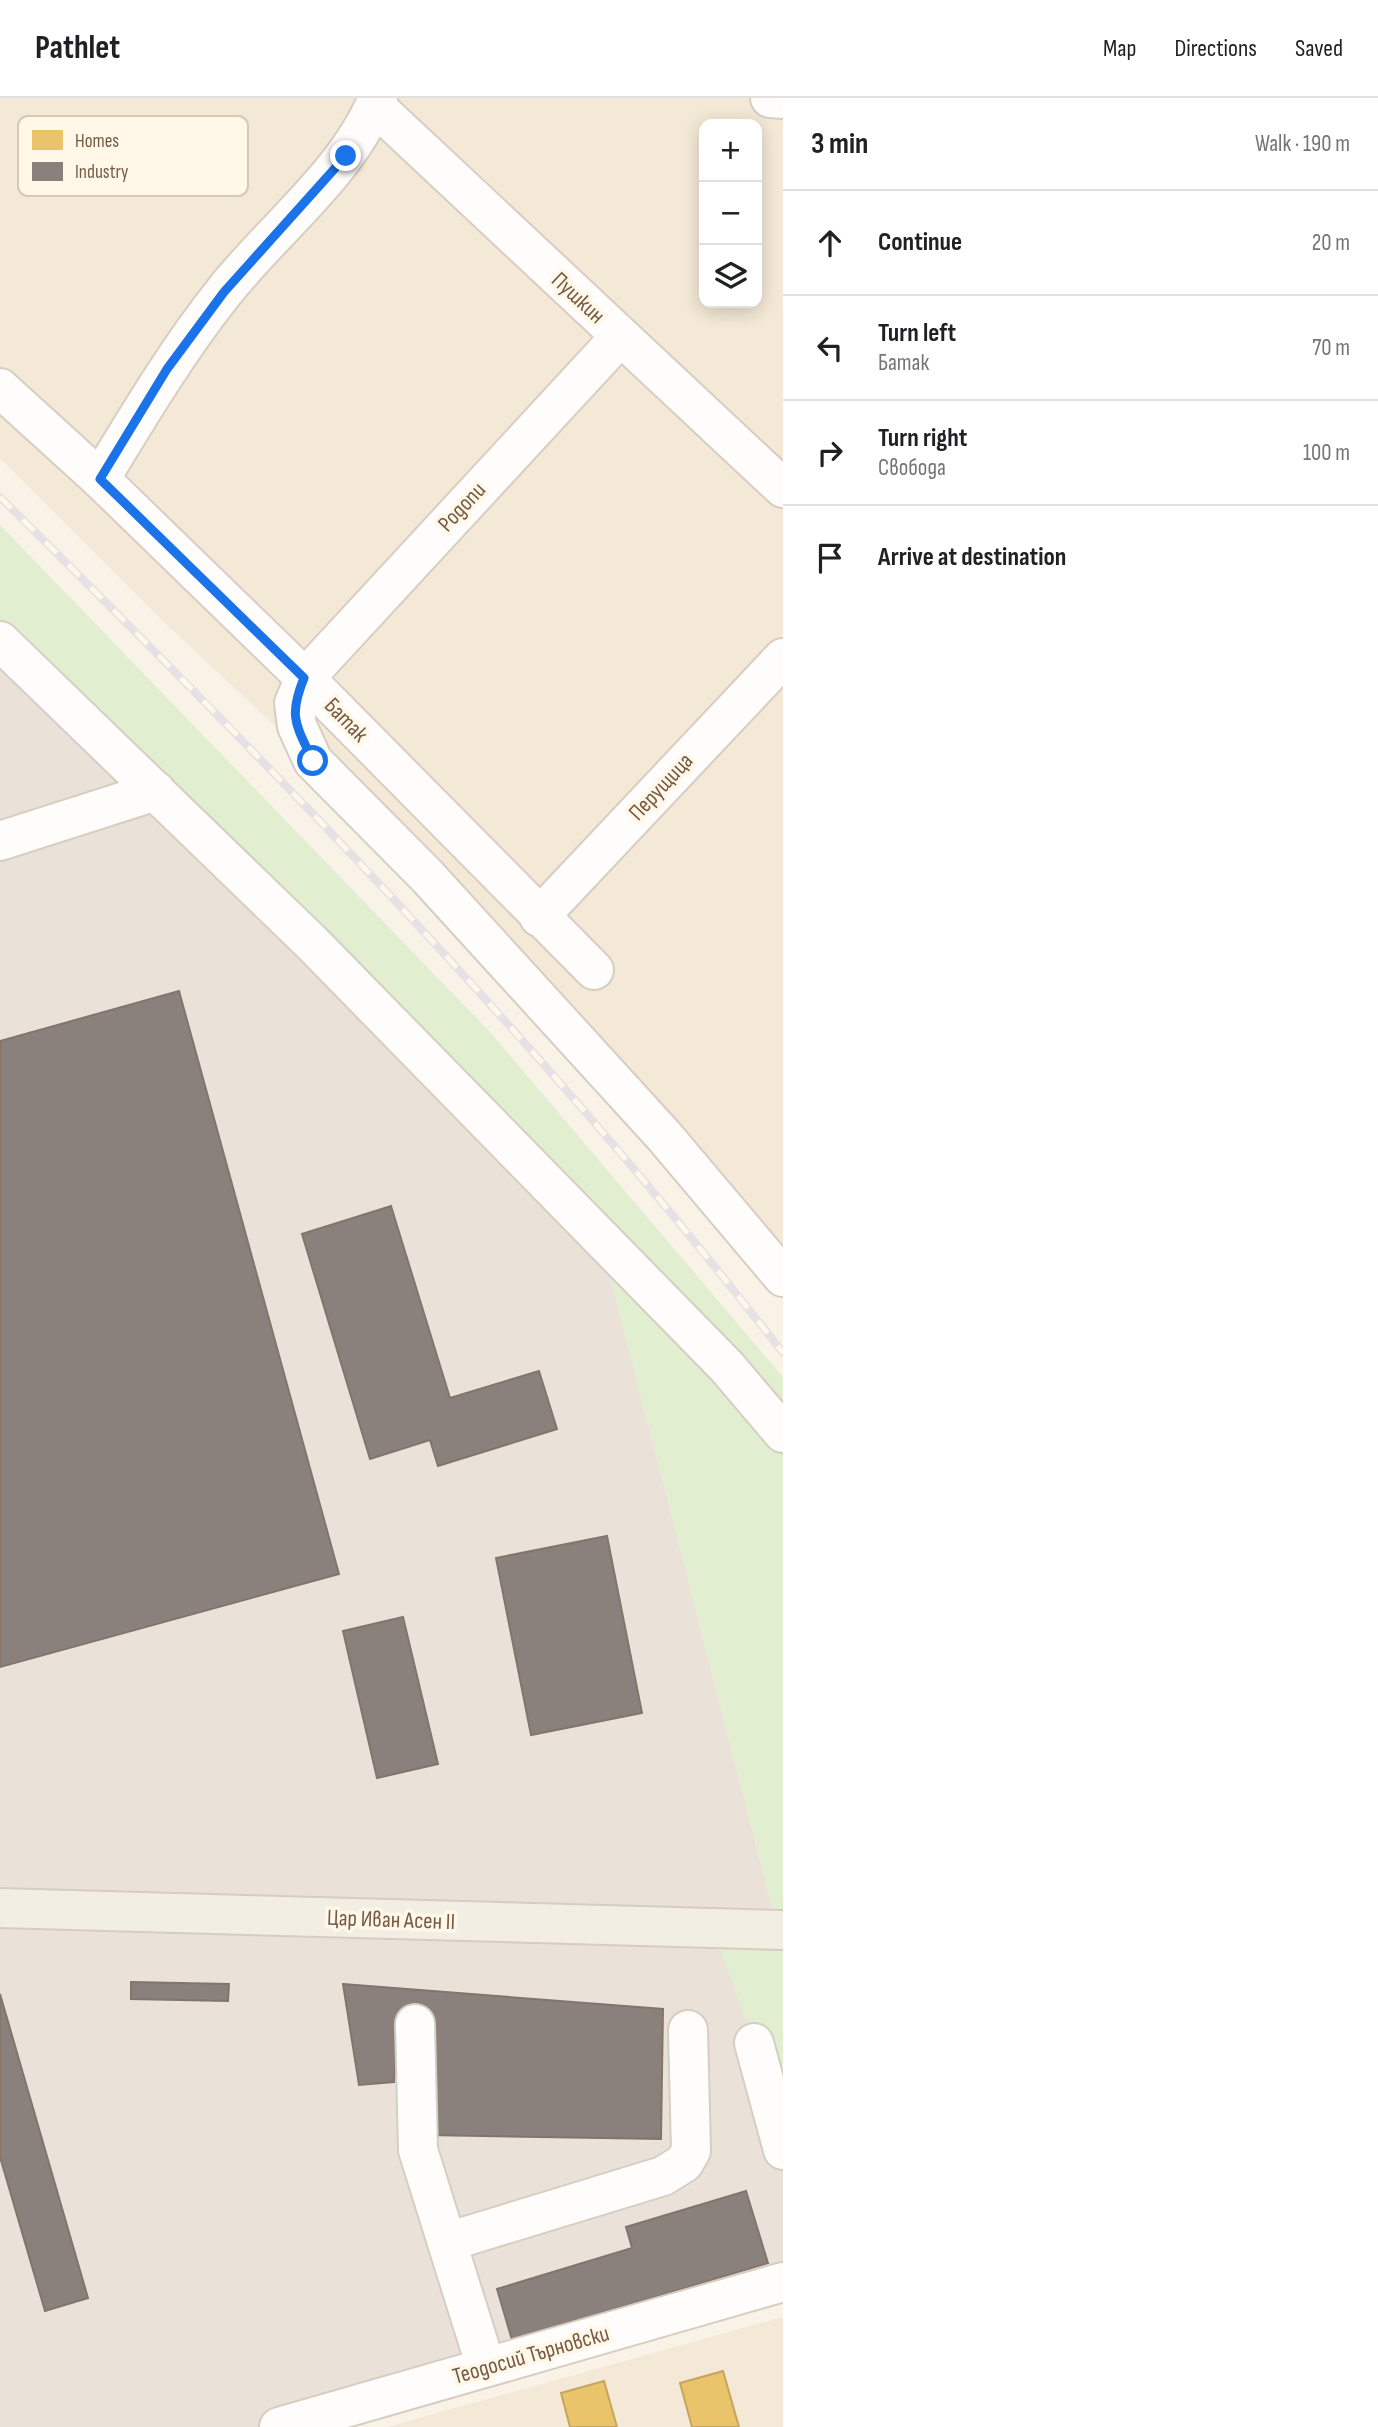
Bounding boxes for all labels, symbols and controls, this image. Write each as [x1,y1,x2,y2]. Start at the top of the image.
text: Pathlet [35,28,120,68]
text: Map [1103,34,1136,63]
text: Directions [1174,34,1257,63]
text: Saved [1295,34,1343,63]
legend [18,116,248,196]
map controls [699,119,762,308]
button: + [699,119,762,182]
text: 3 min [811,126,868,162]
text: Homes [75,130,119,153]
text: Walk · 190 m [1255,130,1350,158]
route end [330,140,361,171]
text: Industry [75,161,129,184]
button: − [699,182,762,245]
icon: ahead [811,224,849,262]
text: Continue [878,227,962,258]
text: 20 m [1312,229,1350,257]
button: layers [699,245,762,308]
street label: Пушкин [545,266,611,330]
text: Turn left [878,318,956,349]
icon: left [811,329,849,367]
text: 70 m [1312,334,1350,362]
text: Батак [878,349,929,377]
text: Turn right [878,423,967,454]
icon: right [811,434,849,472]
text: 100 m [1303,439,1350,467]
text: Свобода [878,454,946,482]
street label: Родопи [432,476,492,538]
icon: arrive [811,539,849,577]
text: Arrive at destination [878,542,1066,573]
street label: Батак [318,692,374,748]
route start [297,745,328,776]
street label: Перущица [623,747,699,827]
street label: Цар Иван Асен II [326,1904,456,1936]
street label: Теодосий Търновски [450,2319,612,2391]

